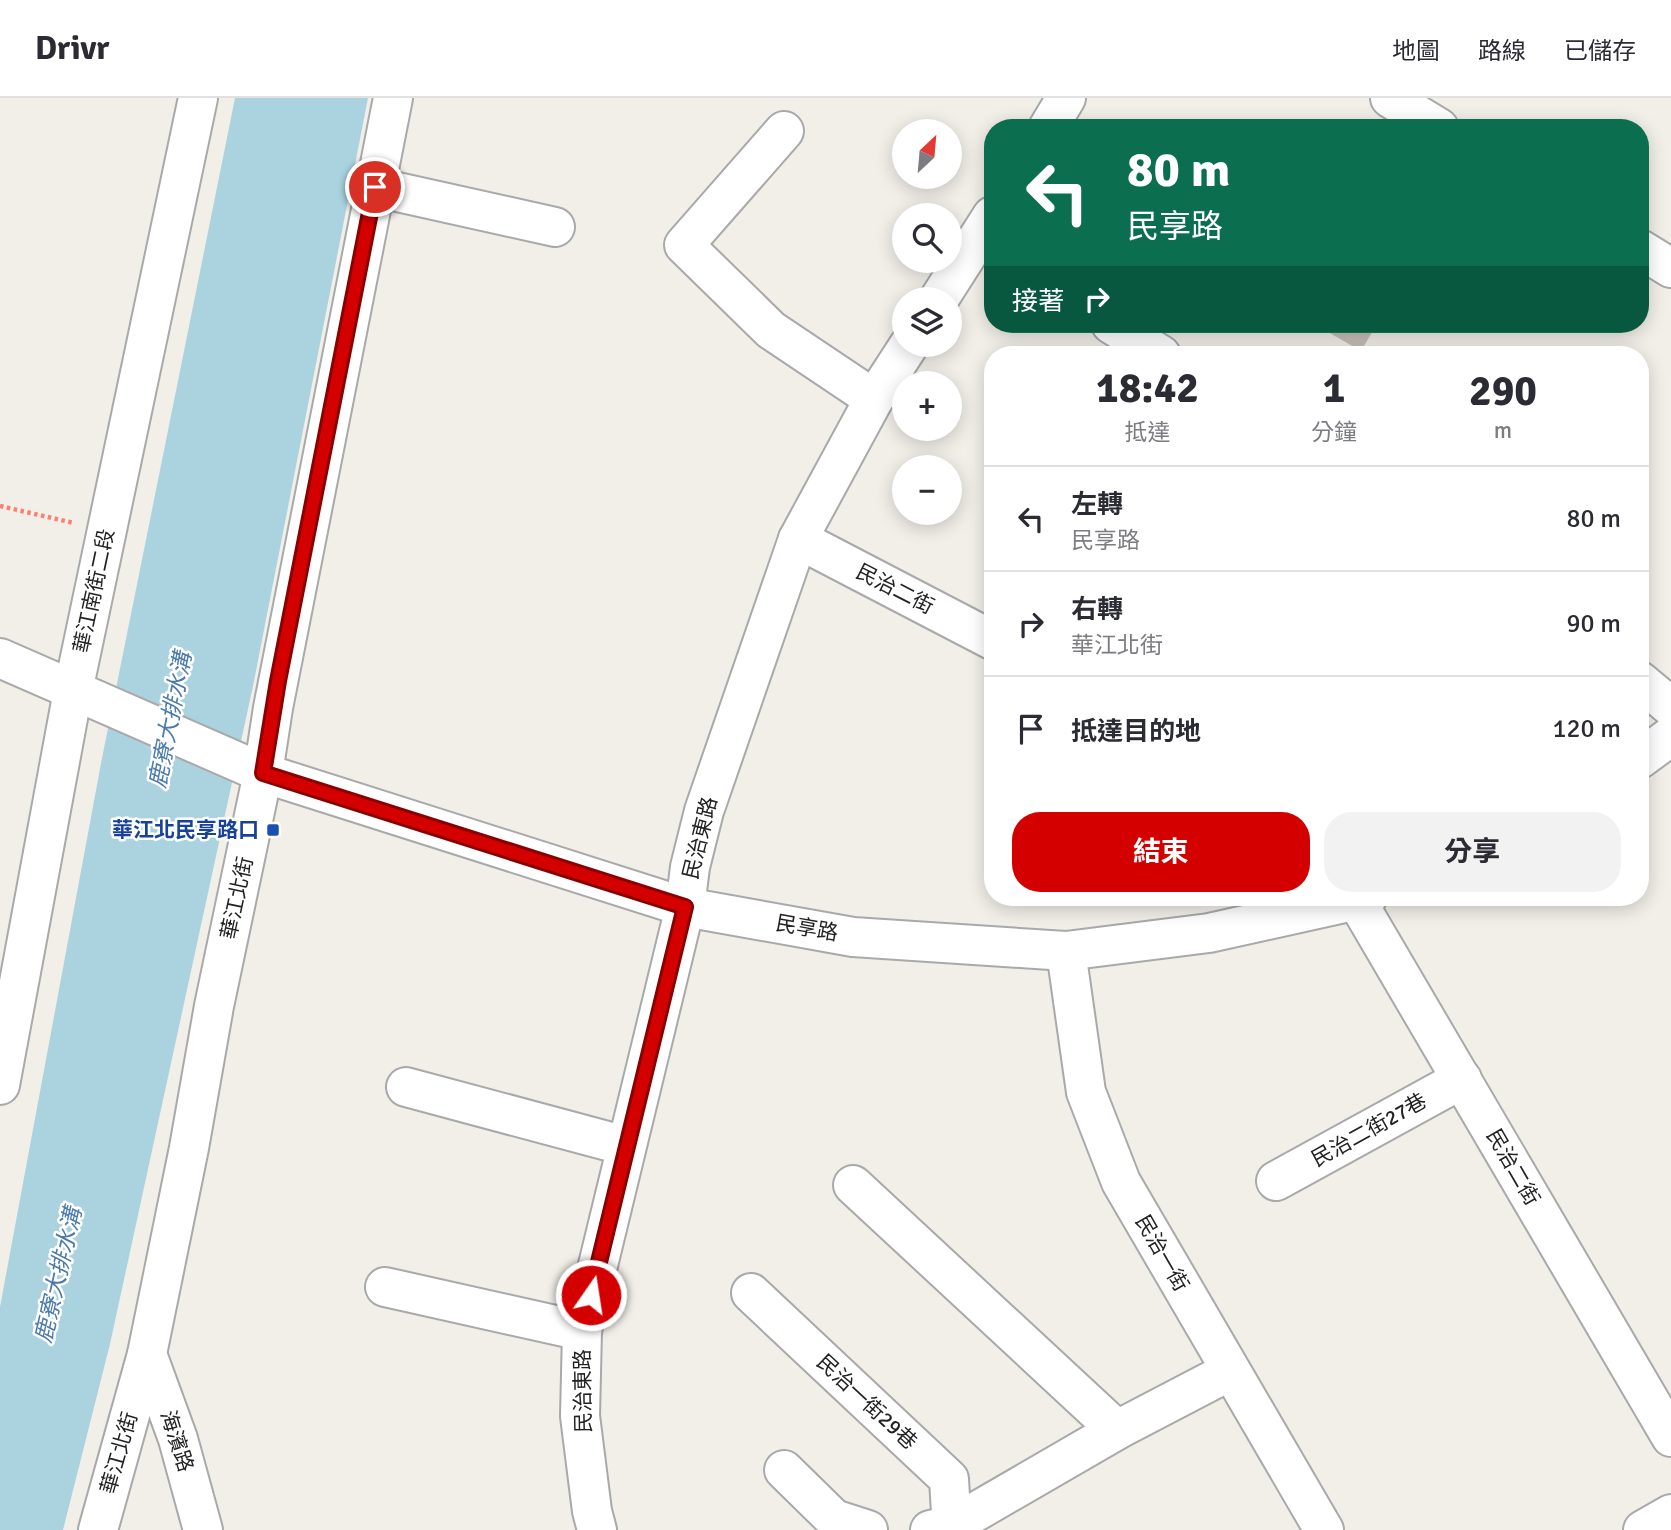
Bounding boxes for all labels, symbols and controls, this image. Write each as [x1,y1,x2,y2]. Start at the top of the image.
text: Drivr [35,28,109,69]
text: 地圖 [1392,36,1440,66]
text: 路線 [1478,36,1526,66]
text: 已儲存 [1564,36,1636,66]
north arrow [892,119,962,189]
map controls [892,119,962,525]
text: 80 m [1127,140,1230,200]
icon: left [1012,147,1103,238]
pin [345,157,405,217]
icon: arrive [356,168,394,206]
button: search [892,203,962,273]
text: 民享路 [1127,207,1223,246]
icon: right [1078,280,1116,318]
text: 接著 [1012,286,1064,318]
button: layers [892,287,962,357]
text: 18:42 [1096,363,1199,414]
text: 1 [1323,363,1345,414]
text: 290 [1469,366,1537,417]
button: + [892,371,962,441]
text: m [1494,416,1512,445]
text: 抵達 [1125,418,1171,447]
text: 分鐘 [1311,418,1357,447]
button: − [892,455,962,525]
text: 左轉 [1071,489,1123,521]
icon: left [1012,500,1050,538]
text: 80 m [1566,503,1621,535]
text: 民享路 [1071,526,1140,555]
street label: 華江南街二段 [68,527,120,655]
street label: 民治二街 [852,558,938,620]
text: 右轉 [1071,594,1123,626]
icon: right [1012,605,1050,643]
text: 90 m [1566,608,1621,640]
text: 華江北街 [1071,631,1163,660]
water label: 鹿寮大排水溝 [143,647,198,791]
icon: arrive [1012,710,1050,748]
text: 120 m [1552,713,1621,745]
text: 抵達目的地 [1071,716,1201,748]
street label: 民治東路 [677,794,723,882]
button: 結束 [1012,812,1310,892]
button: 分享 [1324,812,1621,892]
place label: 華江北民享路口 [112,817,259,843]
marker: 華江北民享路口 [265,822,281,838]
street label: 華江北街 [216,854,258,942]
street label: 民享路 [774,910,840,946]
street label: 民治二街27巷 [1307,1088,1431,1172]
street label: 民治二街 [1481,1124,1545,1210]
water label: 鹿寮大排水溝 [29,1202,89,1346]
street label: 民治一街 [1130,1210,1194,1296]
position arrow [554,1258,628,1332]
street label: 民治東路 [569,1349,597,1433]
street label: 民治一街29巷 [811,1349,923,1455]
street label: 海濱路 [155,1407,199,1475]
street label: 華江北街 [95,1409,143,1497]

